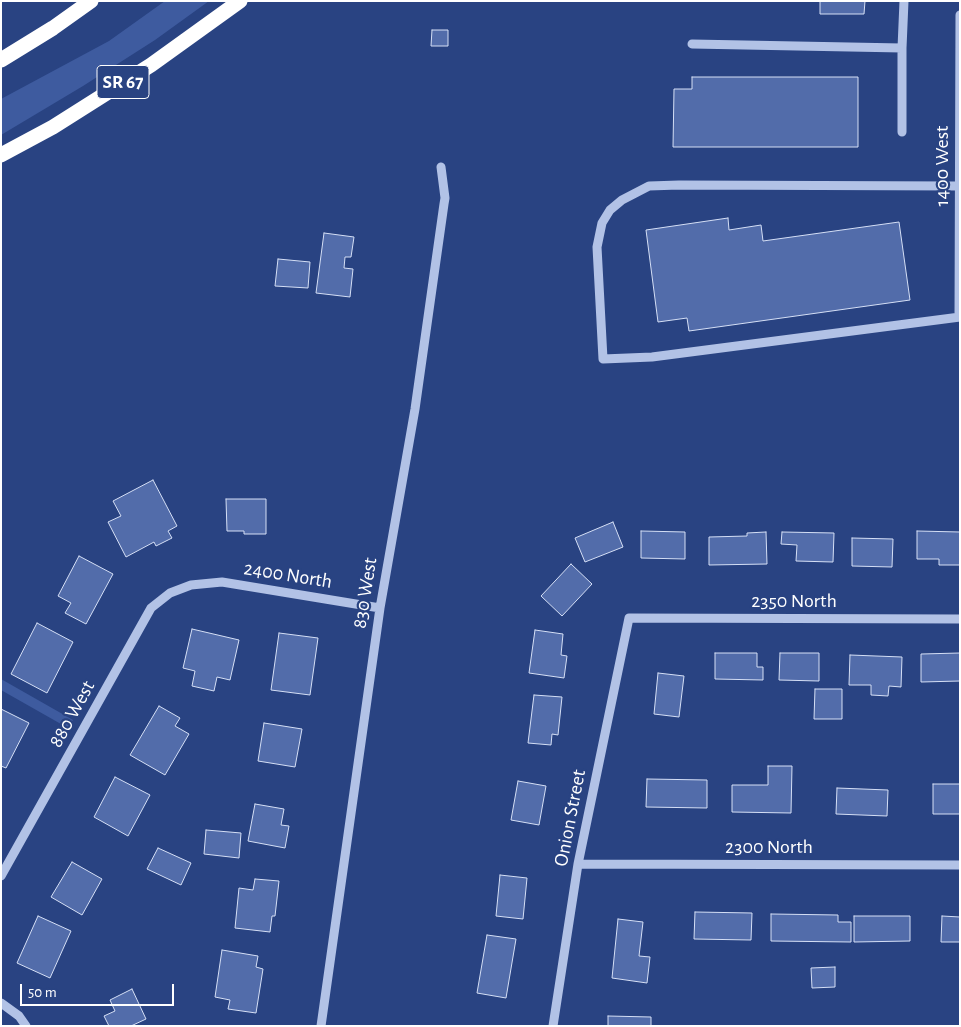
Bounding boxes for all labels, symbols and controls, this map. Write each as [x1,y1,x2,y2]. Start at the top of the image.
road number: SR 67 [97,65,149,98]
street label: 1400 West [930,126,954,206]
street label: 2400 North [242,556,334,594]
street label: 830 West [348,556,382,630]
street label: 2350 North [751,589,837,613]
street label: 880 West [44,676,100,752]
street label: Onion Street [549,768,591,868]
street label: 2300 North [725,835,813,859]
scale bar [22,974,176,1006]
text: 50 m [28,985,57,1000]

